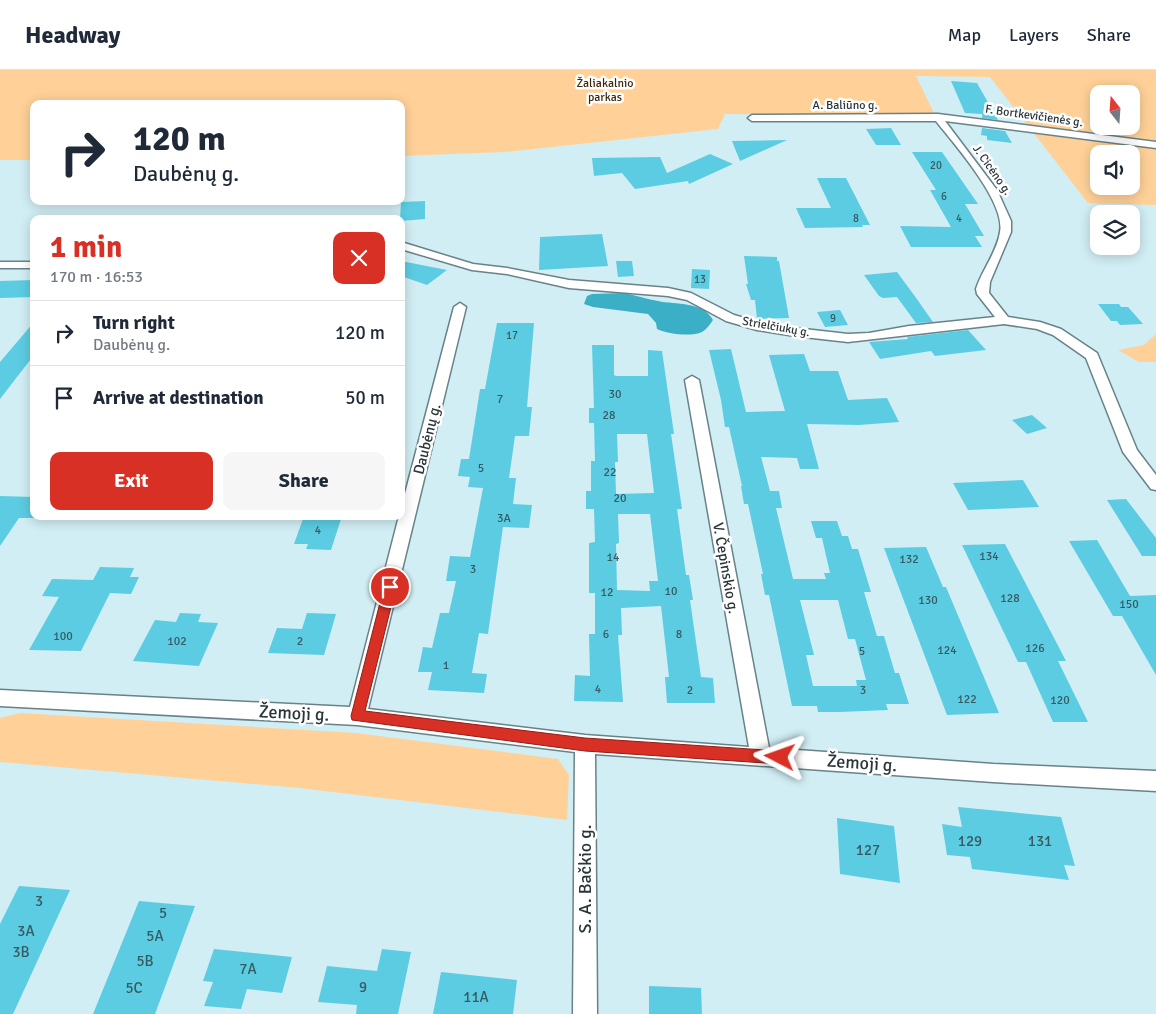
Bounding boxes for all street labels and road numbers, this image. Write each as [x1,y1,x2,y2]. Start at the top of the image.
street label: A. Baliūno g. [812,98,878,113]
street label: F. Bortkevičienės g. [984,102,1084,130]
street label: J. Cicėno g. [969,142,1015,198]
street label: Strielčiukų g. [741,314,811,340]
street label: Daubėnų g. [410,402,444,476]
street label: V. Čepinskio g. [709,521,744,615]
street label: Žemoji g. [258,700,330,726]
street label: Žemoji g. [826,750,898,776]
street label: S. A. Bačkio g. [574,825,596,933]

